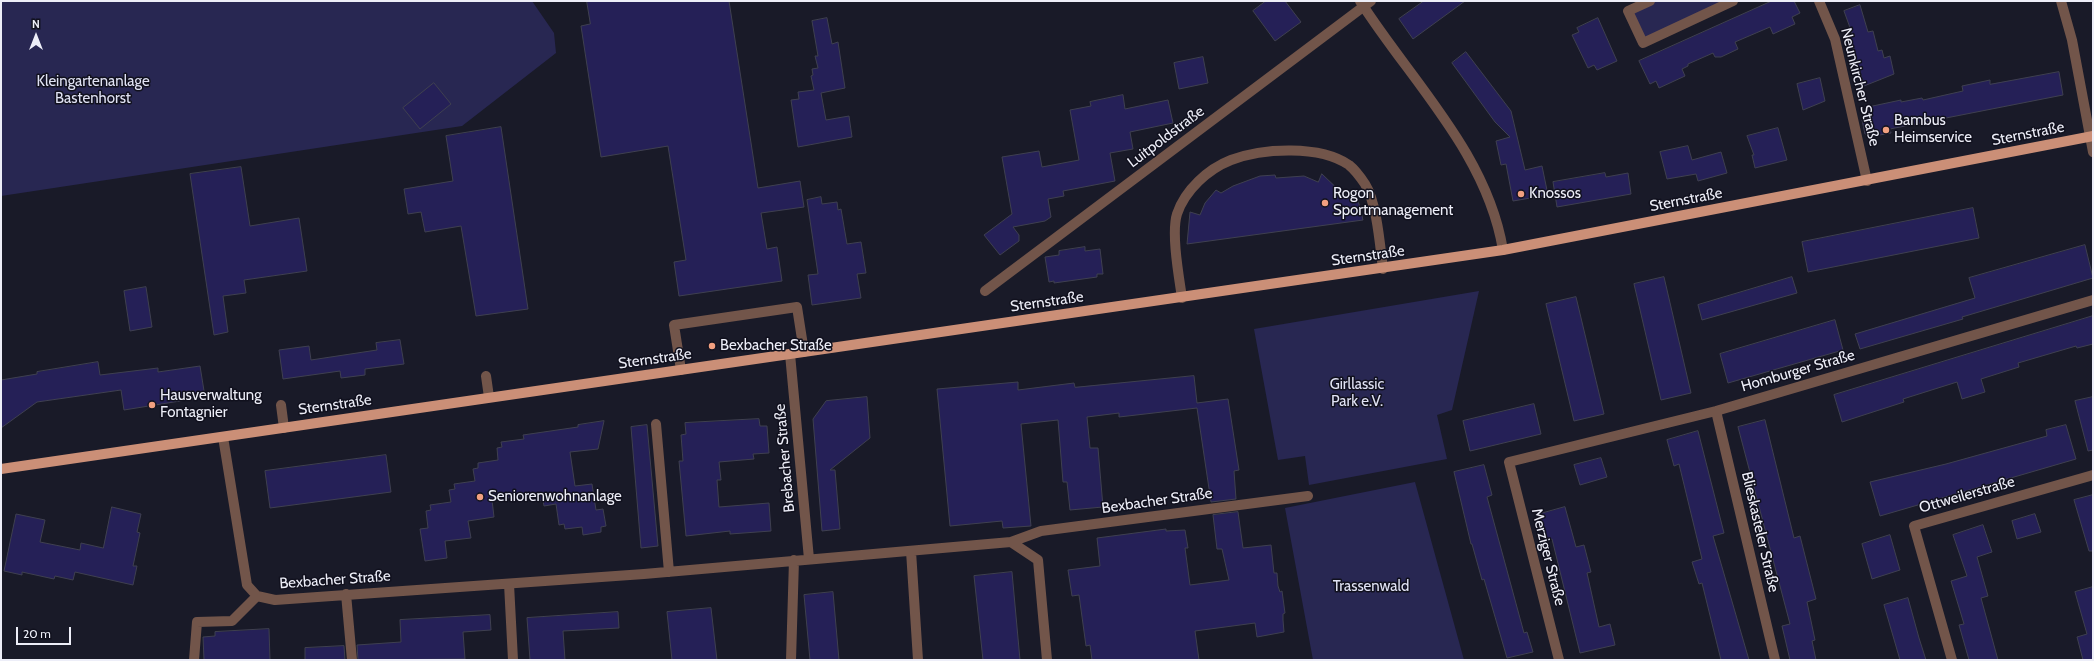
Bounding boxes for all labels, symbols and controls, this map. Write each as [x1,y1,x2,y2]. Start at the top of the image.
north arrow [16,16,56,56]
text: N [32,17,40,31]
street label: Neunkircher Straße [1837,26,1883,148]
park label: Kleingartenanlage Bastenhorst [36,73,150,108]
street label: Luitpoldstraße [1124,102,1208,172]
place label: Bambus Heimservice [1894,112,1972,147]
street label: Sternstraße [1990,118,2066,150]
marker: Bambus Heimservice [1881,125,1891,135]
street label: Sternstraße [1648,184,1724,216]
place label: Rogon Sportmanagement [1333,185,1453,220]
place label: Knossos [1529,185,1581,203]
marker: Knossos [1516,189,1526,199]
marker: Rogon Sportmanagement [1320,198,1330,208]
street label: Sternstraße [1330,242,1406,270]
street label: Sternstraße [1009,288,1085,316]
place label: Bexbacher Straße [720,337,832,355]
marker: Bexbacher Straße [707,341,717,351]
street label: Sternstraße [617,345,693,373]
street label: Homburger Straße [1739,346,1857,396]
park label: Girllassic Park e.V. [1330,376,1384,411]
place label: Hausverwaltung Fontagnier [160,387,262,422]
street label: Sternstraße [297,391,373,419]
marker: Hausverwaltung Fontagnier [147,400,157,410]
street label: Brebacher Straße [771,403,799,513]
street label: Blieskasteler Straße [1737,470,1783,594]
street label: Ottweilerstraße [1917,473,2017,517]
street label: Bexbacher Straße [1100,484,1214,518]
place label: Seniorenwohnanlage [488,488,622,506]
marker: Seniorenwohnanlage [475,492,485,502]
street label: Merziger Straße [1527,506,1569,608]
street label: Bexbacher Straße [279,567,391,593]
park label: Trassenwald [1333,578,1409,596]
scale bar [18,619,73,645]
text: 20 m [23,626,51,641]

